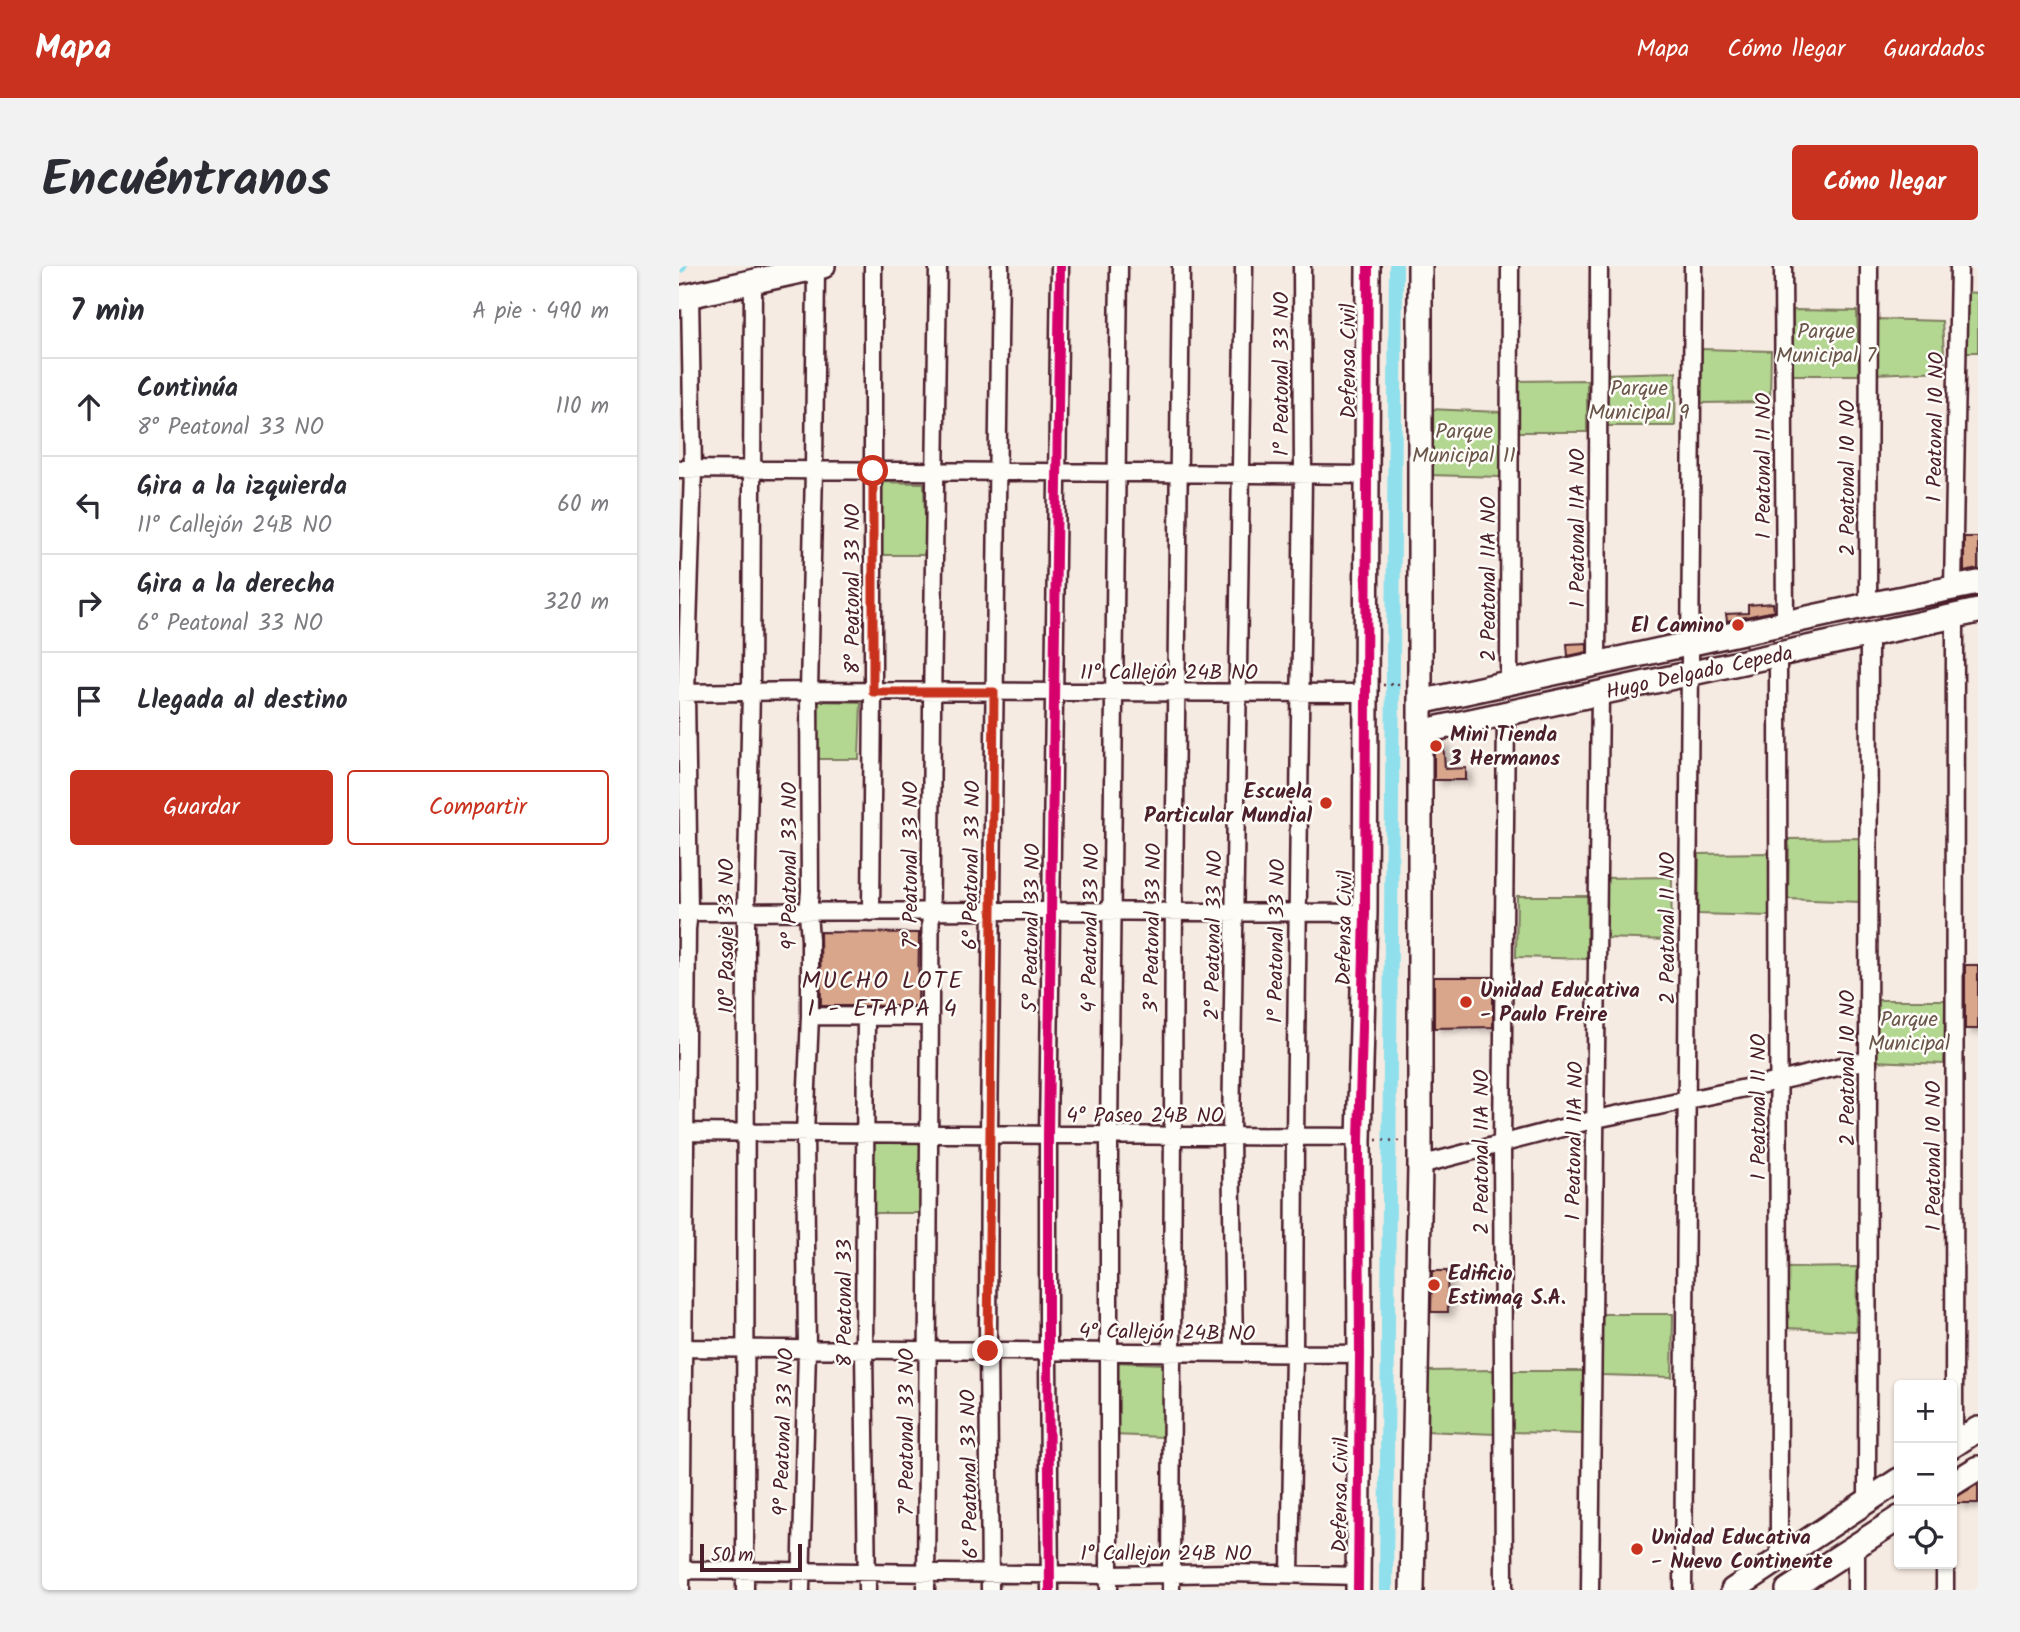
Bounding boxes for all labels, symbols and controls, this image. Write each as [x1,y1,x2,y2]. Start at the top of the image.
text: Mapa [35,23,111,76]
text: Mapa [1636,30,1689,69]
text: Cómo llegar [1727,30,1845,69]
text: Guardados [1883,30,1985,69]
text: Encuéntranos [42,143,331,221]
button: Cómo llegar [1792,145,1978,220]
text: 7 min [70,288,145,336]
street label: 1° Peatonal 33 NO [1266,292,1299,456]
text: A pie · 490 m [472,294,609,330]
street label: Defensa Civil [1333,303,1366,419]
park label: Parque Municipal 7 [1776,316,1877,373]
street label: 1 Peatonal 10 NO [1919,351,1954,503]
text: Continúa [137,368,238,410]
park label: Parque Municipal 9 [1589,373,1689,430]
icon: ahead [70,388,108,426]
text: 110 m [556,389,609,425]
street label: 1 Peatonal 11 NO [1748,393,1781,539]
street label: 2 Peatonal 10 NO [1832,400,1865,556]
text: 8° Peatonal 33 NO [137,410,324,446]
park label: Parque Municipal 11 [1412,416,1516,473]
street label: 1 Peatonal 11A NO [1562,448,1595,608]
route start [857,455,888,486]
text: Gira a la izquierda [137,466,347,508]
icon: left [70,486,108,524]
text: 60 m [557,487,609,523]
street label: 2 Peatonal 11A NO [1473,496,1506,662]
street label: 8° Peatonal 33 NO [837,504,870,674]
text: 11° Callejón 24B NO [137,508,332,544]
text: Gira a la derecha [137,564,335,606]
icon: right [70,584,108,622]
text: 320 m [543,585,609,621]
text: 6° Peatonal 33 NO [137,606,323,642]
place label: El Camino [1631,610,1724,643]
marker: El Camino [1730,617,1746,633]
street label: Hugo Delgado Cepeda [1603,638,1796,709]
street label: 11° Callejón 24B NO [1080,657,1258,690]
text: Llegada al destino [137,680,348,722]
icon: arrive [70,682,108,720]
place label: Mini Tienda 3 Hermanos [1449,719,1560,776]
marker: Mini Tienda 3 Hermanos [1428,738,1444,754]
button: Guardar [70,770,333,845]
button: Compartir [347,770,609,845]
place label: Escuela Particular Mundial [1144,776,1312,833]
street label: 6° Peatonal 33 NO [955,780,990,950]
street label: 7° Peatonal 33 NO [895,781,928,949]
street label: 9° Peatonal 33 NO [774,782,807,950]
marker: Escuela Particular Mundial [1318,795,1334,811]
street label: 5° Peatonal 33 NO [1015,843,1050,1013]
street label: 4° Peatonal 33 NO [1074,843,1109,1013]
street label: 3° Peatonal 33 NO [1136,843,1171,1013]
street label: 2° Peatonal 33 NO [1197,850,1232,1020]
street label: 2 Peatonal 11 NO [1652,852,1685,1004]
street label: 10° Pasaje 33 NO [711,858,744,1014]
street label: 1° Peatonal 33 NO [1260,858,1295,1024]
street label: Defensa Civil [1328,870,1363,986]
district label: MUCHO LOTE I - ETAPA 4 [802,962,964,1029]
place label: Unidad Educativa - Paulo Freire [1480,975,1640,1032]
street label: 2 Peatonal 10 NO [1832,990,1865,1146]
marker: Unidad Educativa - Paulo Freire [1458,994,1474,1010]
park label: Parque Municipal [1868,1004,1950,1061]
street label: 1 Peatonal 11 NO [1743,1034,1776,1180]
street label: 1 Peatonal 11A NO [1558,1061,1593,1221]
street label: 2 Peatonal 11A NO [1466,1069,1499,1235]
street label: 1 Peatonal 10 NO [1918,1081,1951,1231]
street label: 4° Paseo 24B NO [1066,1100,1224,1133]
street label: 8 Peatonal 33 [829,1239,862,1367]
place label: Edificio Estimaq S.A. [1448,1258,1566,1315]
marker: Edificio Estimaq S.A. [1426,1277,1442,1293]
street label: 4° Callejón 24B NO [1079,1315,1256,1352]
route end [972,1335,1003,1366]
street label: 9° Peatonal 33 NO [765,1347,804,1517]
street label: 7° Peatonal 33 NO [891,1348,924,1516]
map controls [1894,1380,1957,1569]
button: + [1894,1380,1957,1443]
street label: 6° Peatonal 33 NO [953,1389,988,1559]
street label: Defensa Civil [1324,1437,1359,1553]
button: − [1894,1443,1957,1506]
button: locate [1894,1506,1957,1569]
place label: Unidad Educativa - Nuevo Continente [1651,1522,1833,1579]
street label: 1° Callejon 24B NO [1080,1538,1252,1571]
scale bar [700,1541,801,1573]
text: 50 m [711,1541,753,1571]
marker: Unidad Educativa - Nuevo Continente [1629,1541,1645,1557]

